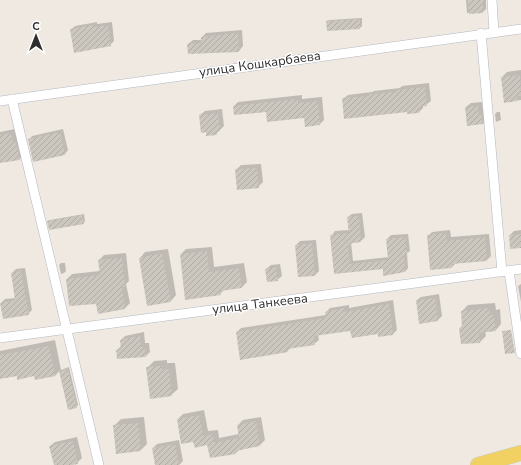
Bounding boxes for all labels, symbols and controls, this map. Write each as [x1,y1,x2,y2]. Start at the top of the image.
north arrow [16,16,56,56]
text: С [32,19,40,34]
street label: улица Кошкарбаева [198,47,322,81]
street label: улица Танкеева [211,289,309,319]

